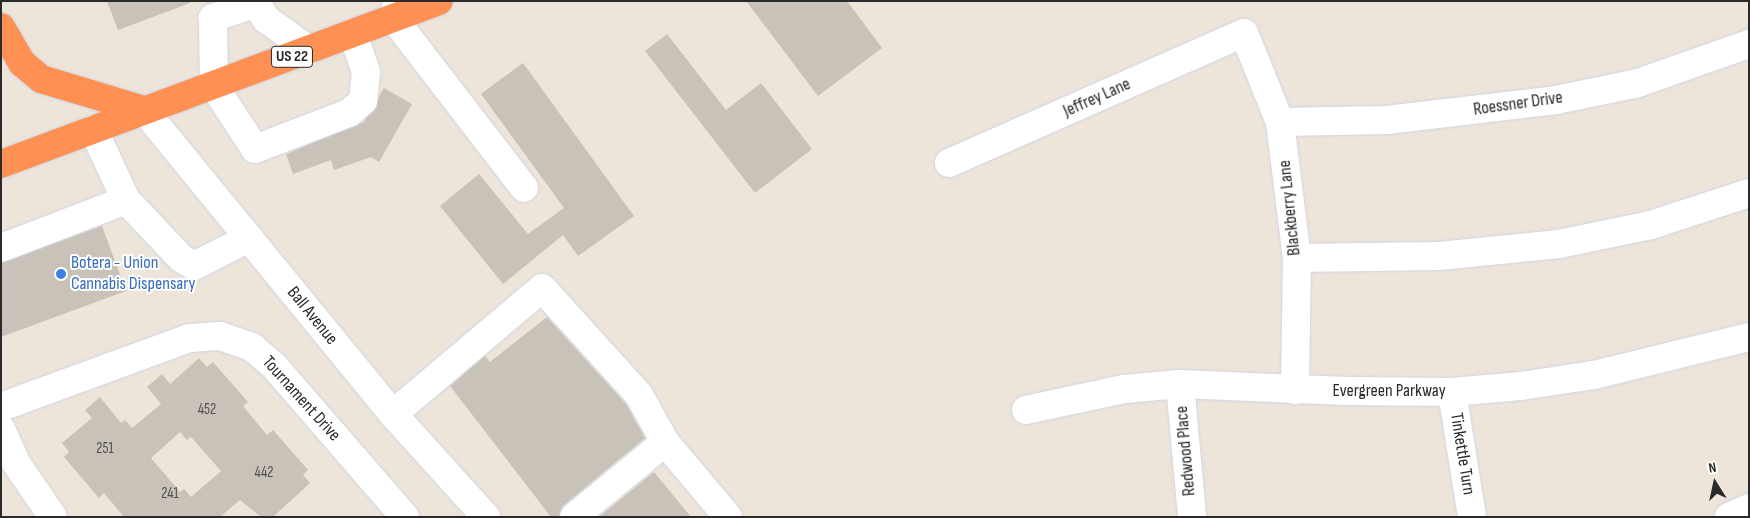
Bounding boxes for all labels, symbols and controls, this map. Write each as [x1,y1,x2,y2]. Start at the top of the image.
road number: US 22 [271,44,313,70]
street label: Jeffrey Lane [1060,74,1134,122]
street label: Roessner Drive [1472,87,1564,121]
street label: Blackberry Lane [1274,159,1306,257]
place label: Botera - Union Cannabis Dispensary [71,253,195,296]
marker: Botera - Union Cannabis Dispensary [55,268,67,280]
street label: Ball Avenue [282,283,342,349]
street label: Tournament Drive [257,352,345,446]
street label: Evergreen Parkway [1332,380,1446,402]
house number: 452 [198,401,216,419]
street label: Redwood Place [1171,405,1201,497]
street label: Tinkettle Turn [1445,411,1479,497]
house number: 251 [96,440,114,458]
north arrow [1690,458,1740,508]
text: N [1707,459,1717,477]
house number: 442 [255,464,273,482]
house number: 241 [161,485,179,503]

